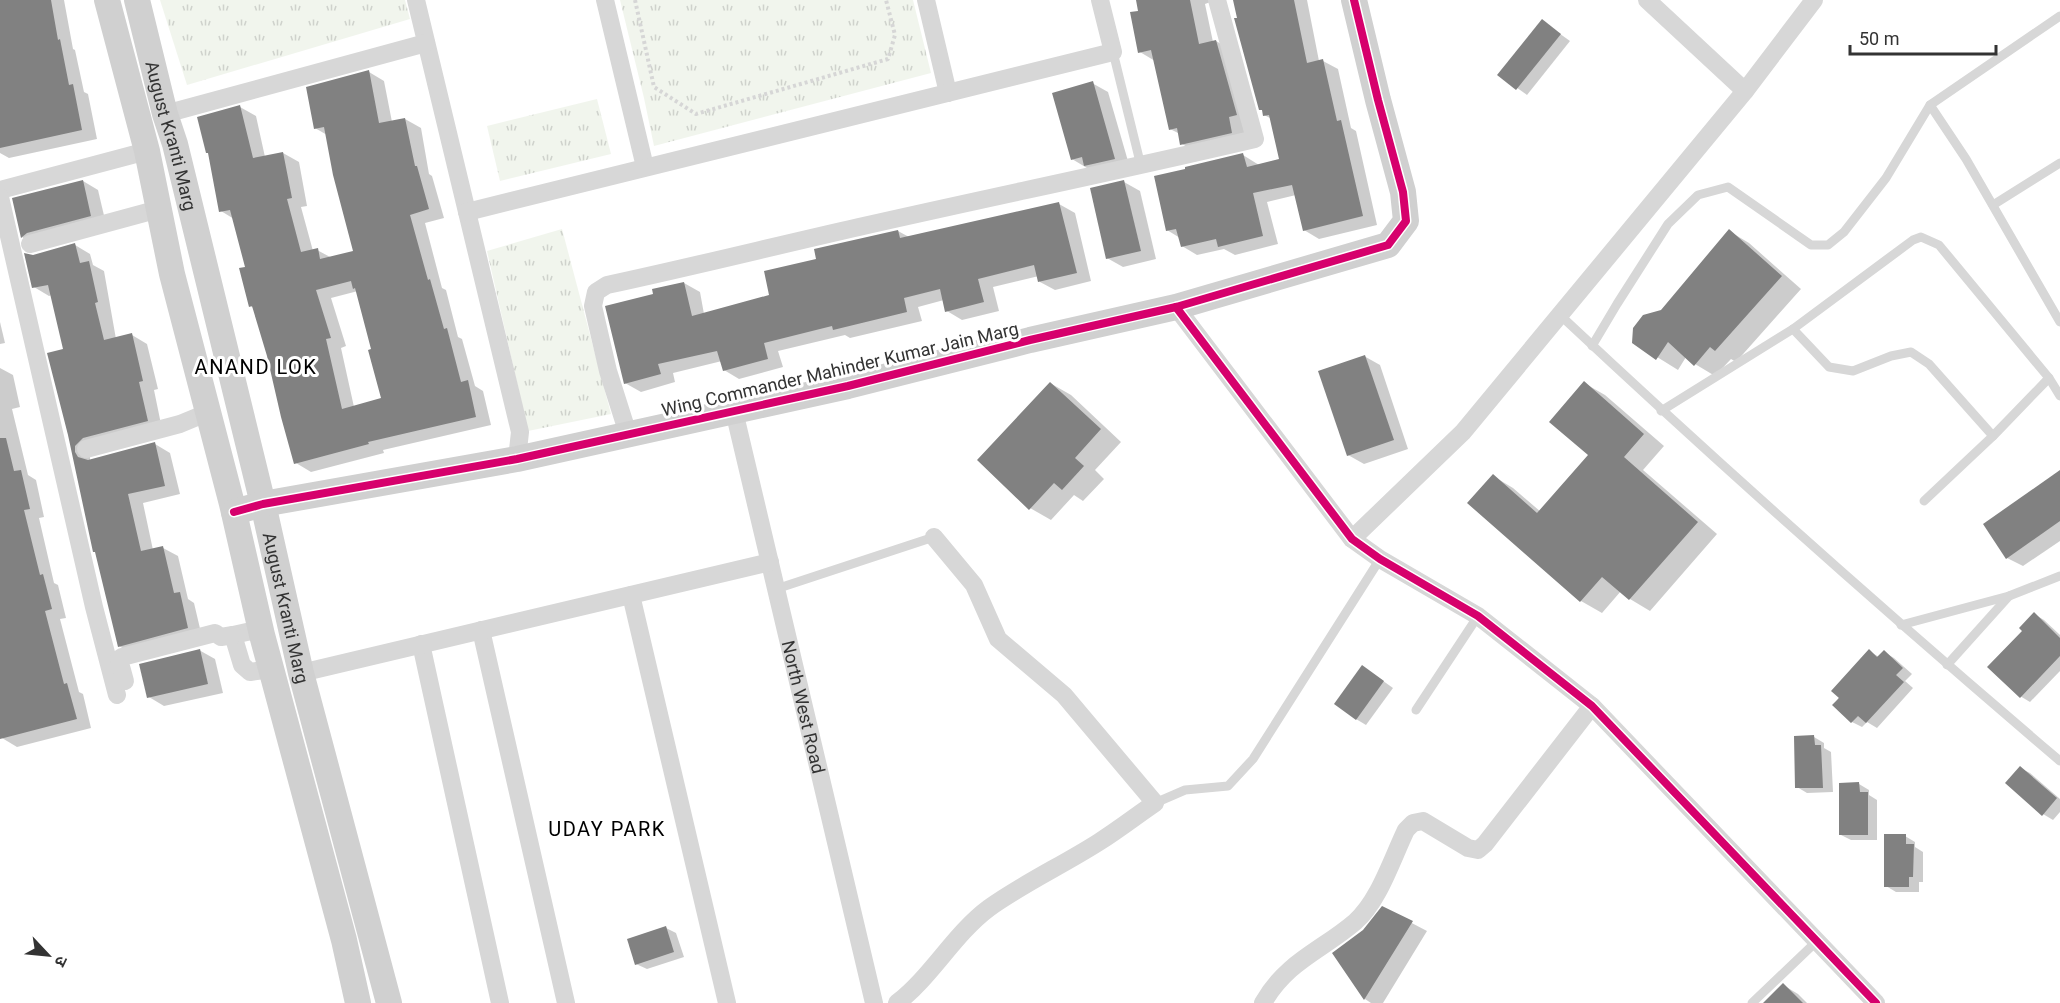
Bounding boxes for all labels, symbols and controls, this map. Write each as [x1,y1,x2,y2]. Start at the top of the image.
scale bar [1850,18,1996,56]
text: 50 m [1859,28,1899,49]
street label: August Kranti Marg [142,58,201,213]
street label: Wing Commander Mahinder Kumar Jain Marg [660,318,1020,420]
district label: ANAND LOK [195,355,317,379]
street label: August Kranti Marg [259,530,314,686]
street label: North West Road [778,638,830,776]
district label: UDAY PARK [548,817,666,841]
north arrow [18,925,78,985]
text: उ [50,953,72,970]

